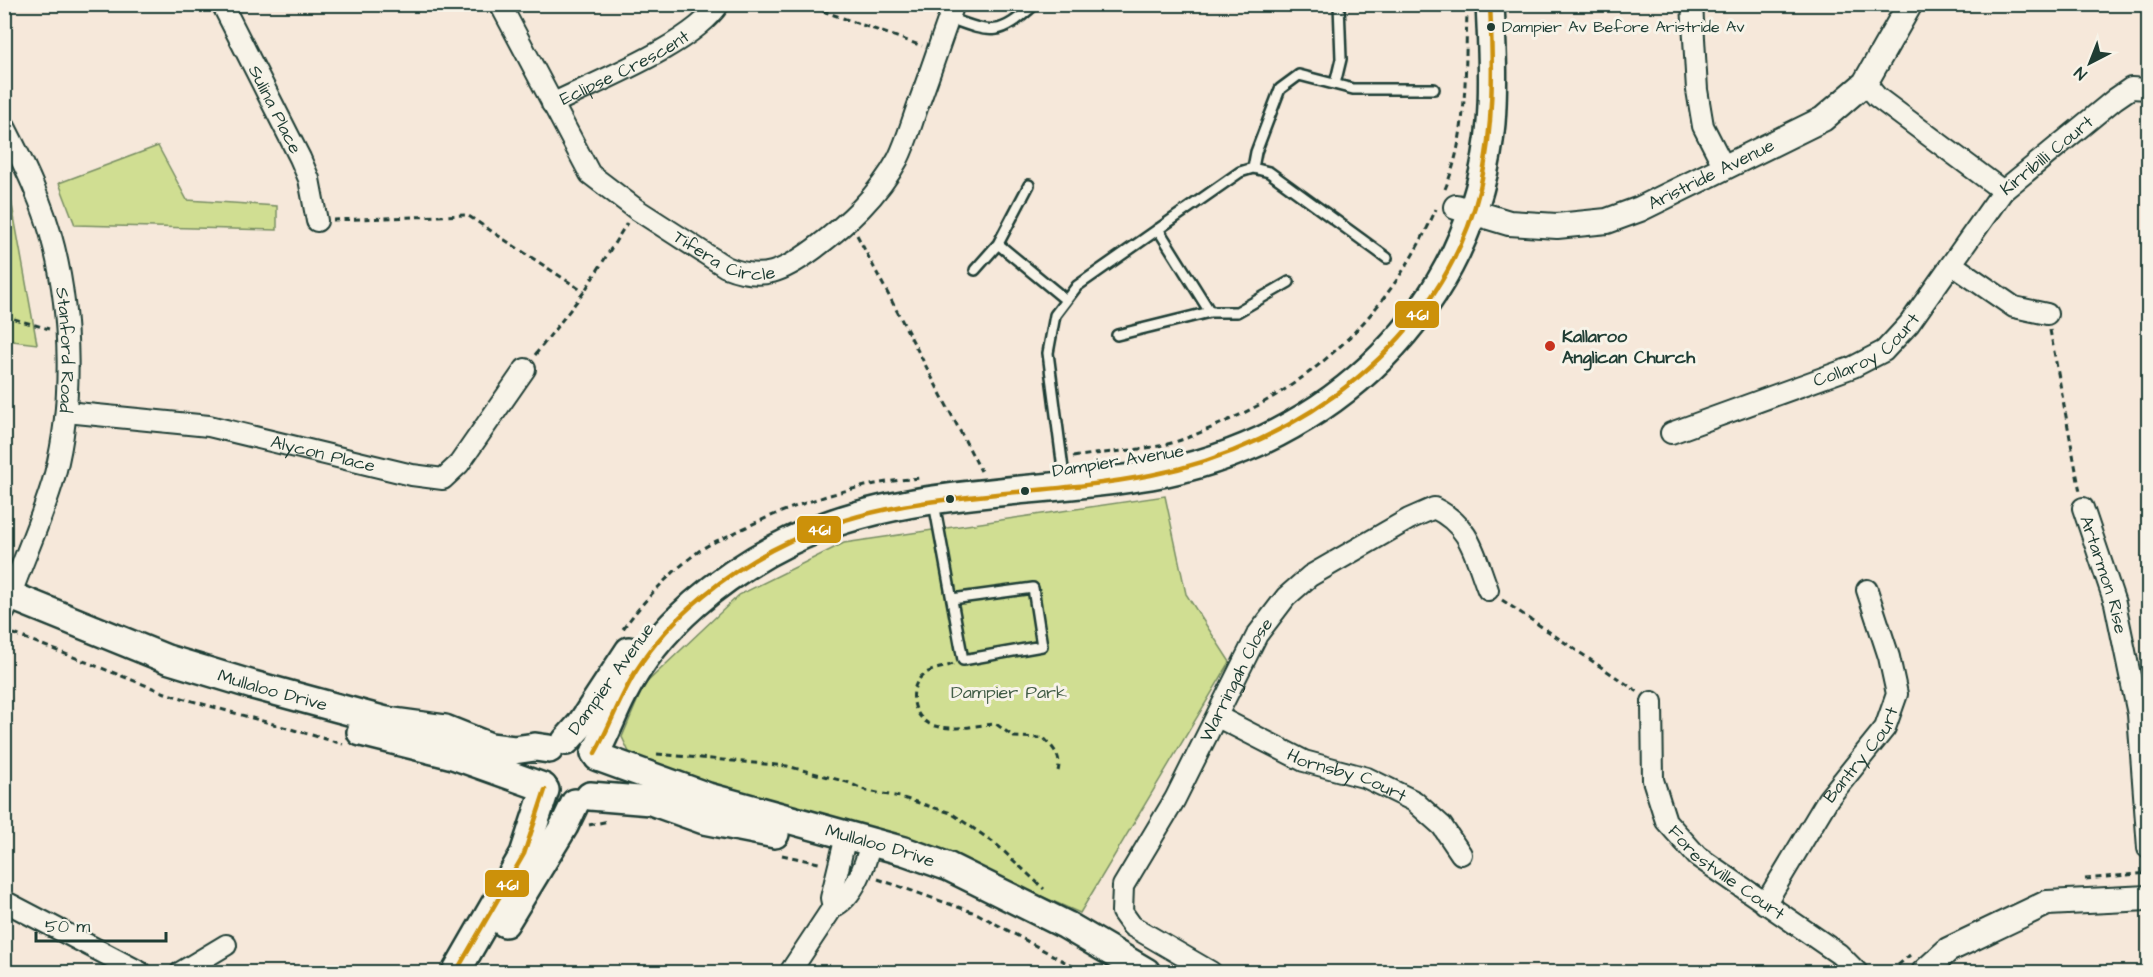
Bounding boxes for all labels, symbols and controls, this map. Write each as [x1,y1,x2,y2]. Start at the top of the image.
place label: Dampier Av Before Aristride Av [1502,16,1745,38]
marker: Dampier Av Before Aristride Av [1485,21,1497,33]
street label: Eclipse Crescent [555,24,695,111]
north arrow [2060,33,2120,93]
street label: Sulina Place [242,61,308,158]
text: N [2070,62,2092,85]
street label: Kirribilli Court [1995,109,2099,201]
street label: Aristride Avenue [1644,132,1779,216]
street label: Tifera Circle [669,224,778,286]
street label: Stanford Road [50,285,80,414]
line badge: 461 [1394,300,1440,329]
text: 461 [1406,304,1429,326]
street label: Collaroy Court [1810,307,1926,393]
place label: Kallaroo Anglican Church [1562,324,1696,371]
marker: Kallaroo Anglican Church [1543,339,1557,353]
street label: Alycon Place [268,429,378,478]
street label: Dampier Avenue [1050,438,1186,484]
unlabelled marker [1019,485,1031,497]
unlabelled marker [944,493,956,505]
street label: Artarmon Rise [2074,512,2134,636]
line badge: 461 [796,515,842,544]
text: 461 [808,519,831,541]
street label: Warringah Close [1193,612,1279,746]
street label: Dampier Avenue [562,618,660,740]
street label: Mullaloo Drive [215,663,330,717]
park label: Dampier Park [951,680,1067,705]
street label: Bantry Court [1817,703,1904,808]
street label: Hornsby Court [1283,742,1412,808]
street label: Mullaloo Drive [823,818,939,874]
street label: Forestville Court [1662,819,1791,926]
line badge: 461 [484,869,530,898]
text: 461 [496,874,519,896]
scale bar [36,905,166,943]
text: 50 m [45,914,90,939]

